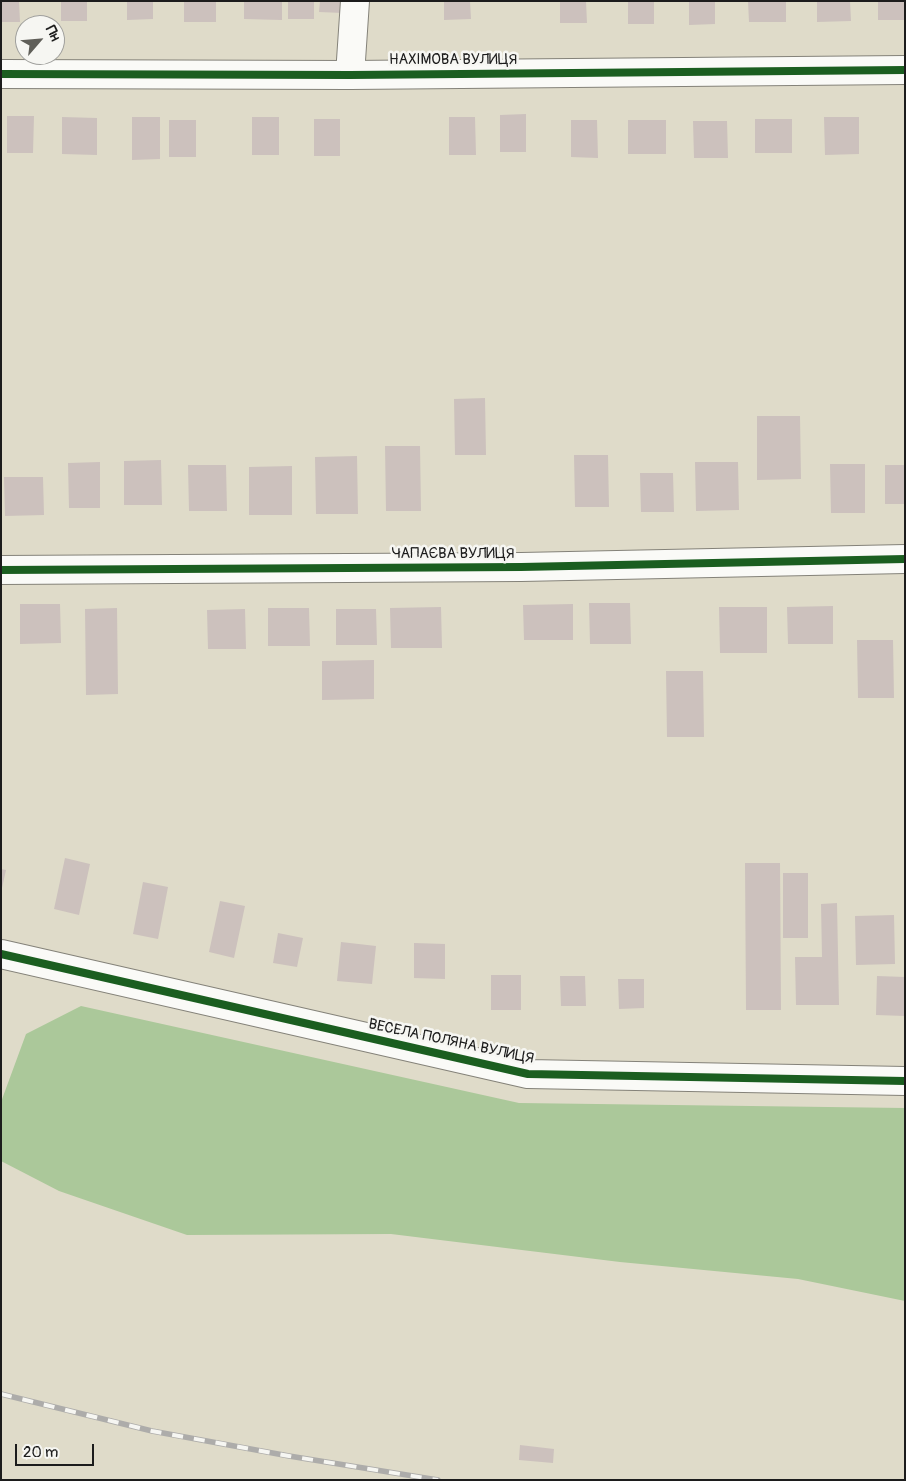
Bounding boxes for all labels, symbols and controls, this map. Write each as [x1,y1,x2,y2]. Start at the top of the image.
north arrow [15,15,65,65]
text: Пн [42,23,64,44]
street label: НАХІМОВА ВУЛИЦЯ [389,51,517,69]
street label: ЧАПАЄВА ВУЛИЦЯ [392,545,514,563]
street label: ВЕСЕЛА ПОЛЯНА ВУЛИЦЯ [367,1016,535,1068]
scale bar [18,1434,96,1466]
text: 20 m [23,1443,58,1462]

